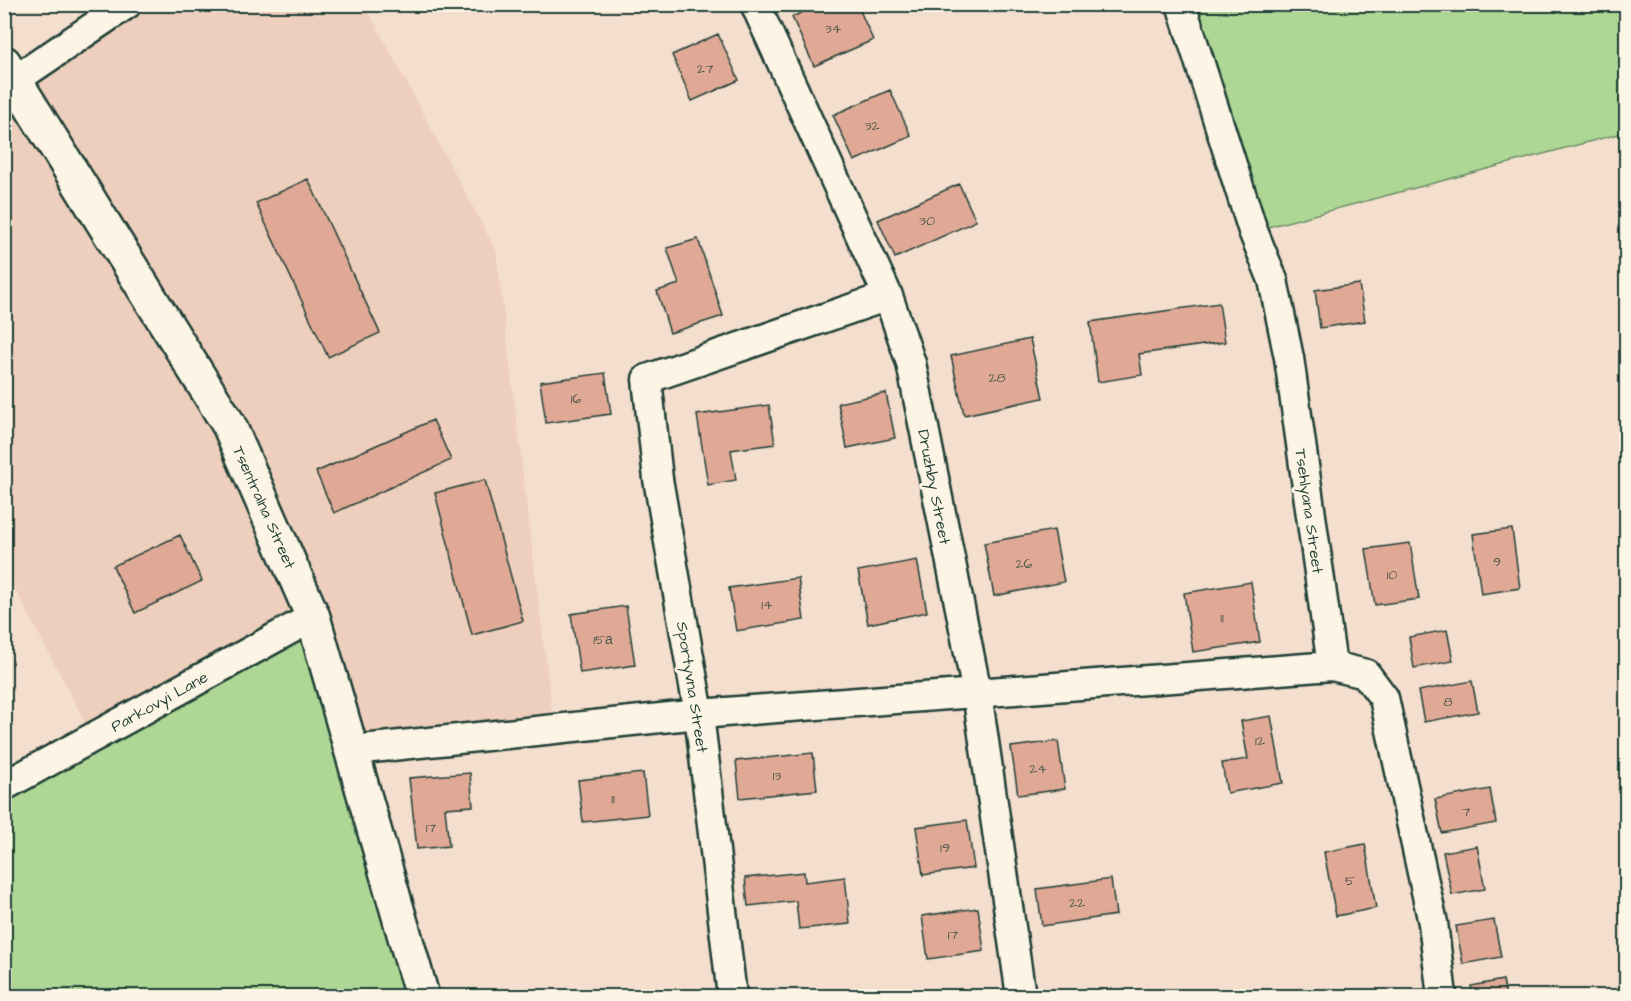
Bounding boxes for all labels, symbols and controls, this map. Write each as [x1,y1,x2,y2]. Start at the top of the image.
house number: 34 [825,19,842,39]
house number: 27 [697,59,714,79]
house number: 32 [864,116,880,136]
house number: 30 [919,211,935,231]
house number: 28 [988,368,1006,388]
house number: 16 [571,389,582,409]
street label: Druzhby Street [911,428,956,547]
street label: Tsentralna Street [227,442,301,573]
street label: Tsehlyana Street [1288,447,1329,576]
house number: 9 [1493,552,1501,572]
house number: 26 [1016,554,1033,574]
house number: 10 [1387,565,1397,585]
house number: 14 [761,595,773,615]
house number: 11 [1220,608,1224,628]
street label: Sportyvna Street [670,620,713,755]
house number: 15а [593,630,613,650]
street label: Parkovyi Lane [107,666,213,738]
house number: 8 [1443,692,1453,712]
house number: 12 [1255,731,1265,751]
house number: 24 [1029,759,1047,779]
house number: 13 [773,766,781,786]
house number: 11 [611,789,615,809]
house number: 7 [1462,802,1471,822]
house number: 17 [426,818,437,838]
house number: 19 [940,838,950,858]
house number: 5 [1345,871,1355,891]
house number: 22 [1069,893,1085,913]
house number: 17 [948,925,959,945]

